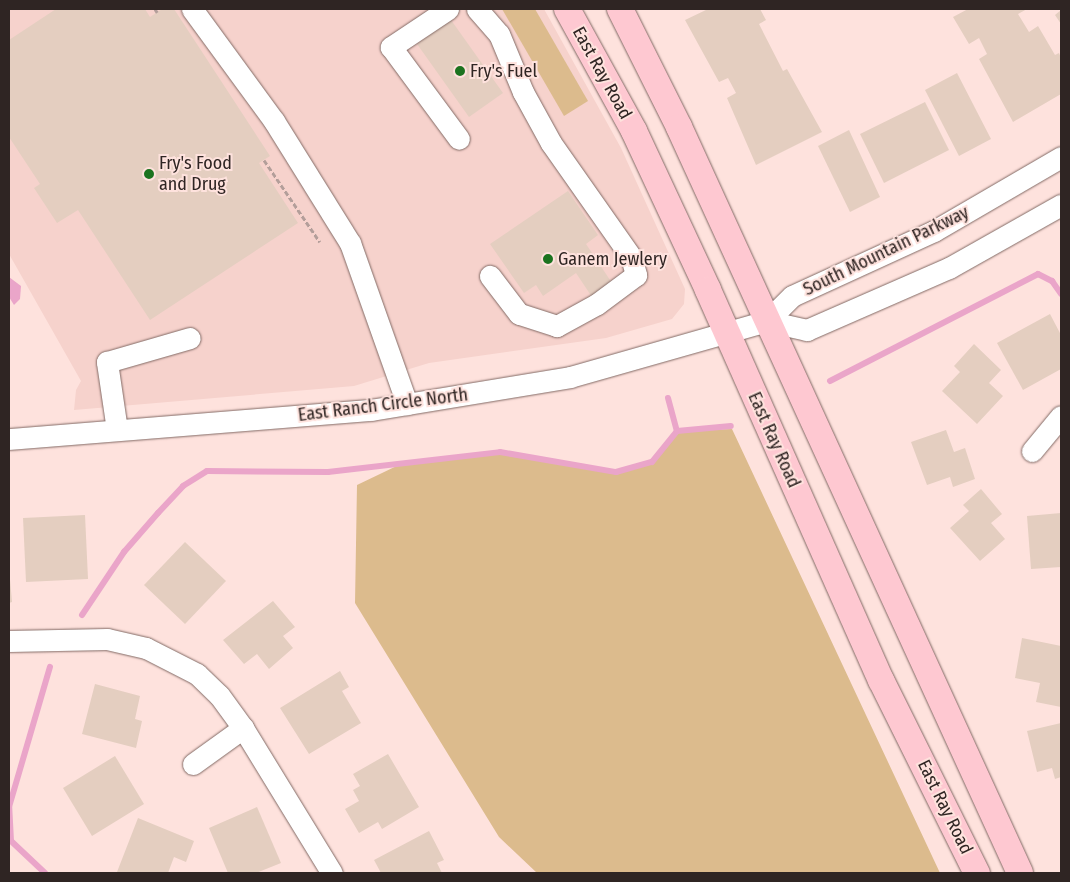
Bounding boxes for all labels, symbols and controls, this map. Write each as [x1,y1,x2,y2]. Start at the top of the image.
street label: East Ray Road [568,23,636,123]
place label: Fry's Fuel [470,60,537,82]
marker: Fry's Fuel [454,65,466,77]
place label: Fry's Food and Drug [159,153,232,195]
marker: Fry's Food and Drug [143,168,155,180]
street label: South Mountain Parkway [800,202,972,300]
place label: Ganem Jewlery [558,248,667,270]
marker: Ganem Jewlery [542,253,554,265]
street label: East Ranch Circle North [297,384,469,426]
street label: East Ray Road [743,389,805,491]
street label: East Ray Road [913,756,977,858]

